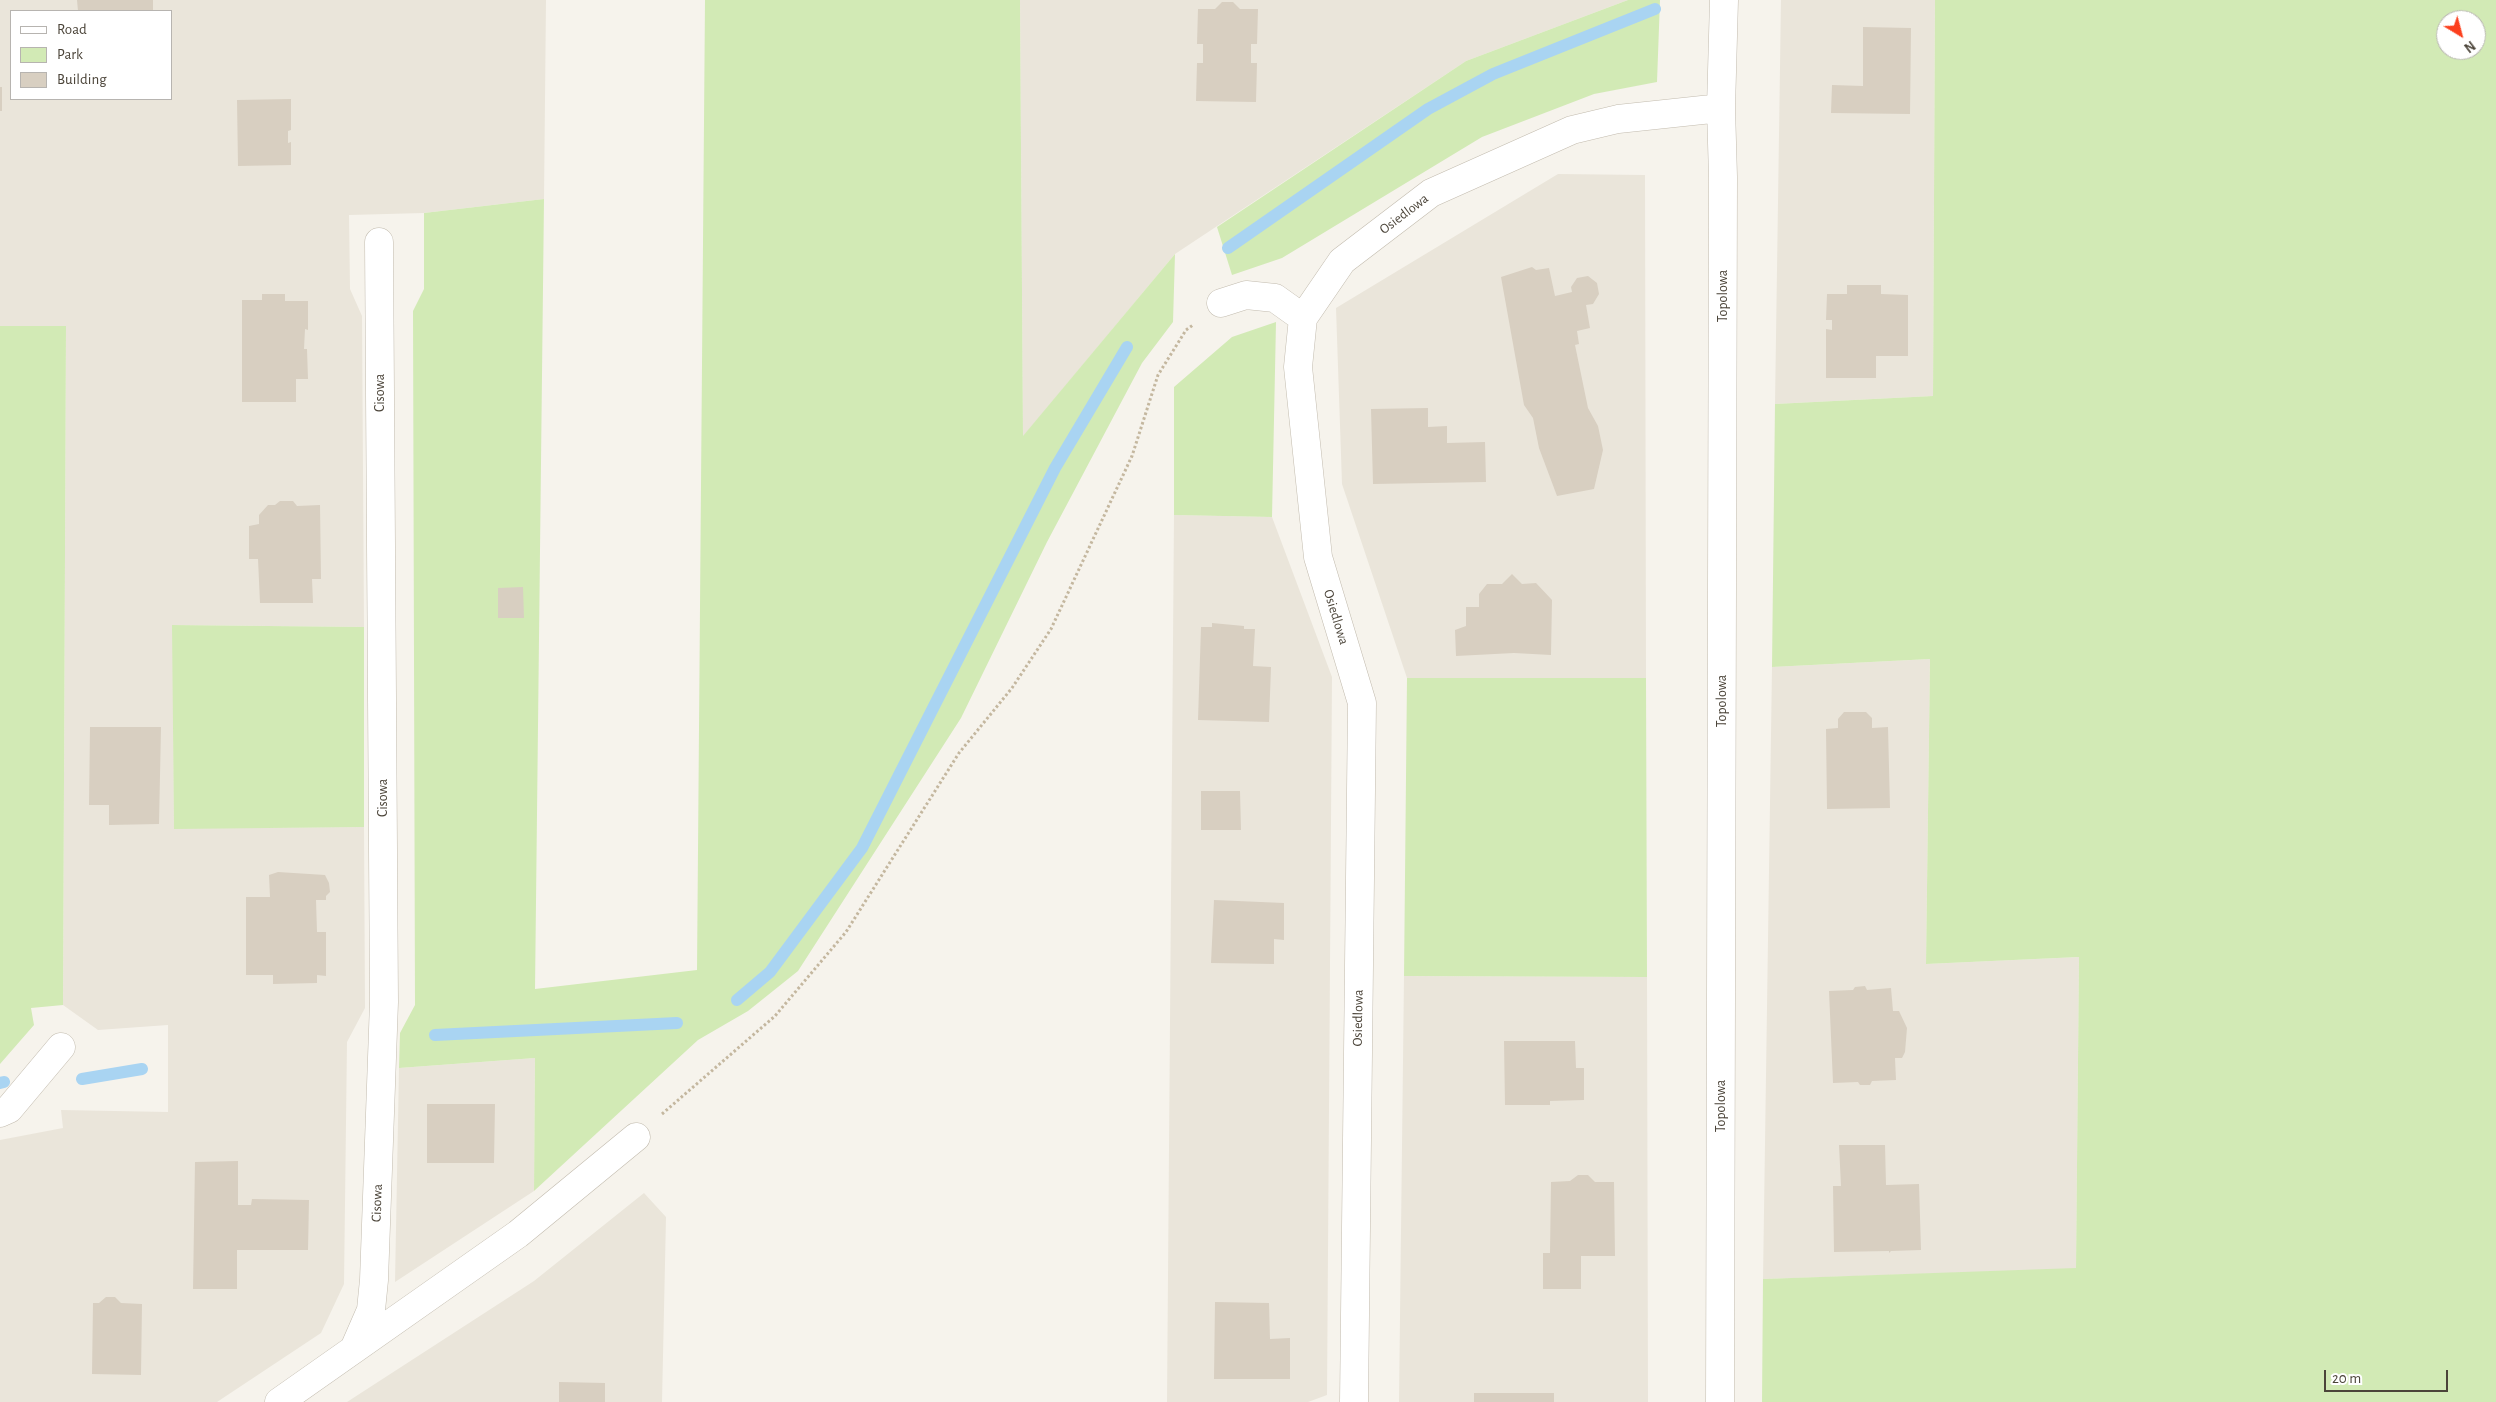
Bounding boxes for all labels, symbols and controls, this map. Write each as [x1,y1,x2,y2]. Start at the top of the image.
legend [10,10,172,100]
north arrow [2436,10,2486,60]
text: Road [57,22,87,37]
text: N [2461,38,2478,55]
text: Park [57,47,83,62]
text: Building [57,72,107,87]
street label: Osiedlowa [1376,190,1432,238]
street label: Topolowa [1715,270,1731,322]
street label: Cisowa [372,374,388,412]
street label: Osiedlowa [1320,587,1352,647]
street label: Topolowa [1714,675,1730,727]
street label: Cisowa [375,779,391,817]
street label: Osiedlowa [1349,989,1367,1047]
street label: Topolowa [1713,1080,1729,1132]
street label: Cisowa [368,1184,386,1222]
scale bar [2326,1360,2450,1392]
text: 20 m [2332,1371,2361,1386]

